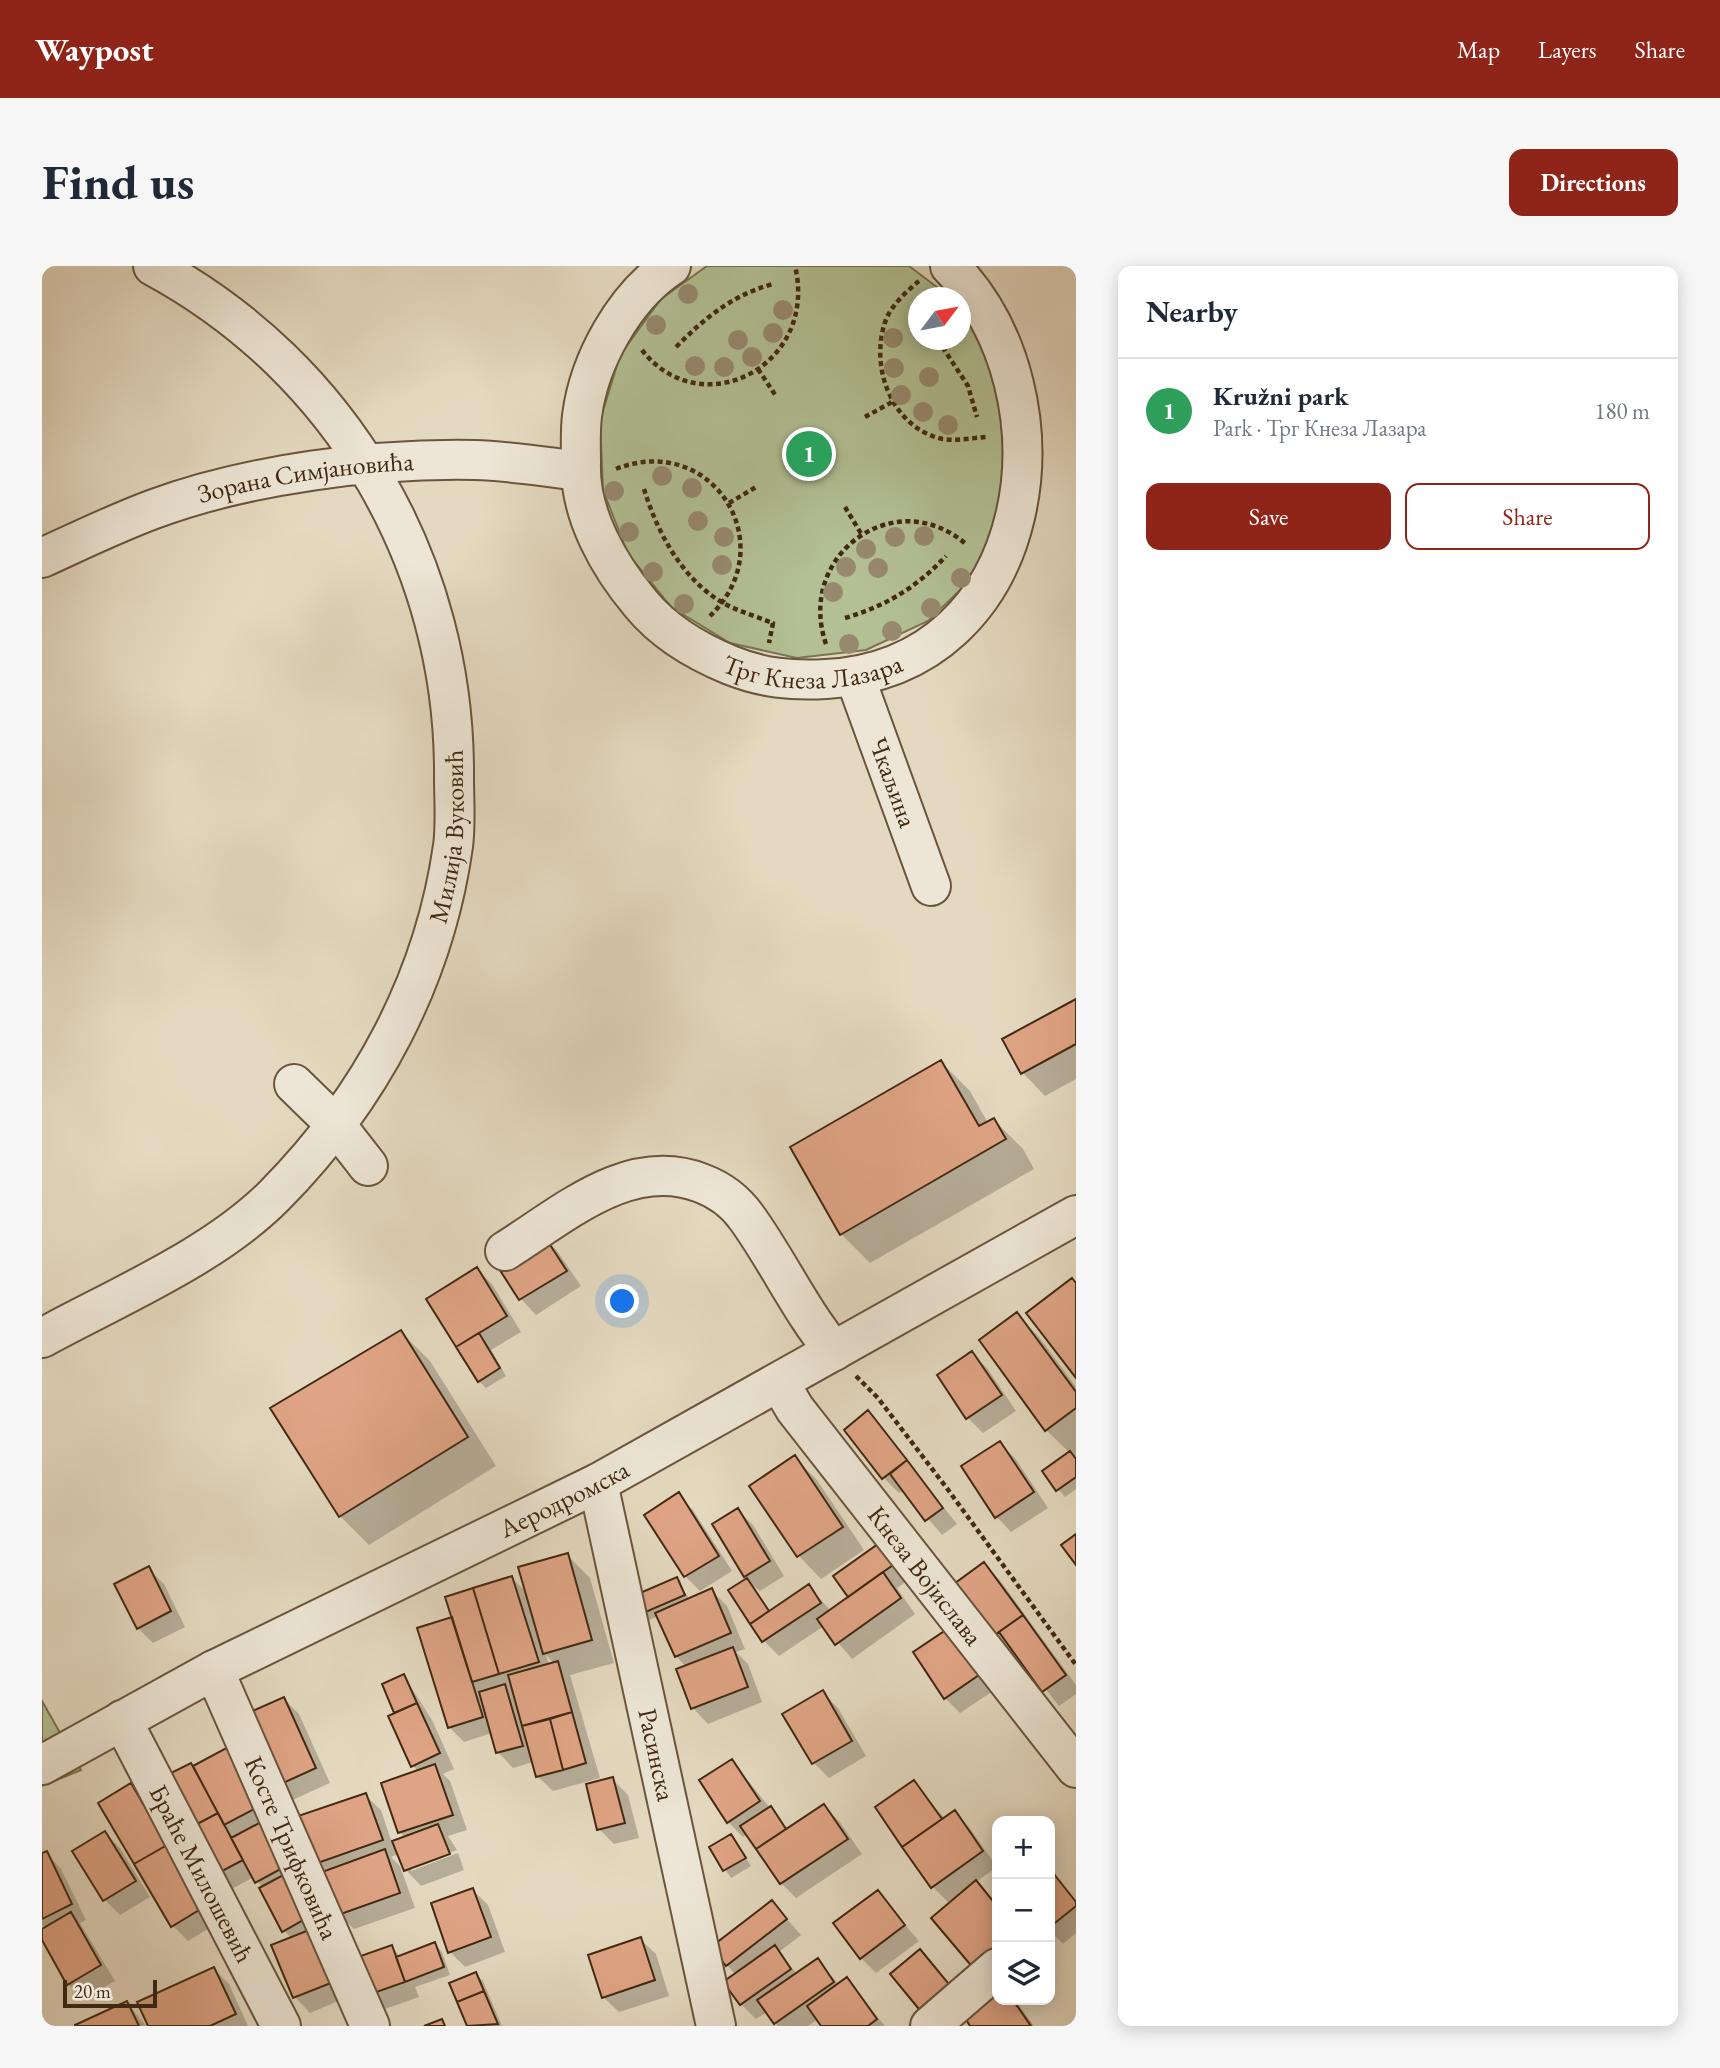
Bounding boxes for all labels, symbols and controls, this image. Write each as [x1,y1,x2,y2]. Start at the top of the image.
text: Waypost [35,28,154,71]
text: Map [1457,34,1500,65]
text: Layers [1538,34,1597,65]
text: Share [1635,34,1685,65]
button: Directions [1509,149,1678,216]
text: Find us [42,150,194,214]
north arrow [908,287,971,350]
text: Nearby [1146,292,1238,331]
text: Kružni park [1213,379,1348,413]
text: 1 [1163,396,1175,426]
text: 180 m [1594,396,1650,426]
text: Park · Трг Кнеза Лазара [1213,413,1426,443]
pin: 1 [786,428,832,480]
street label: Зорана Симјановића [194,444,415,511]
button: Save [1146,483,1391,550]
button: Share [1405,483,1650,550]
street label: Трг Кнеза Лазара [718,646,908,697]
street label: Чкаљина [861,733,925,833]
street label: Милија Вуковић [421,749,472,927]
your location [605,1284,639,1318]
street label: Аеродромска [493,1452,635,1546]
street label: Кнеза Војислава [860,1499,991,1653]
street label: Расинска [630,1705,684,1805]
street label: Косте Трифковића [237,1751,347,1945]
street label: Браће Милошевић [141,1779,262,1969]
map controls [992,1816,1055,2005]
button: + [992,1816,1055,1879]
button: − [992,1879,1055,1942]
button: layers [992,1942,1055,2005]
scale bar [63,1977,158,2009]
text: 20 m [74,1979,111,2004]

